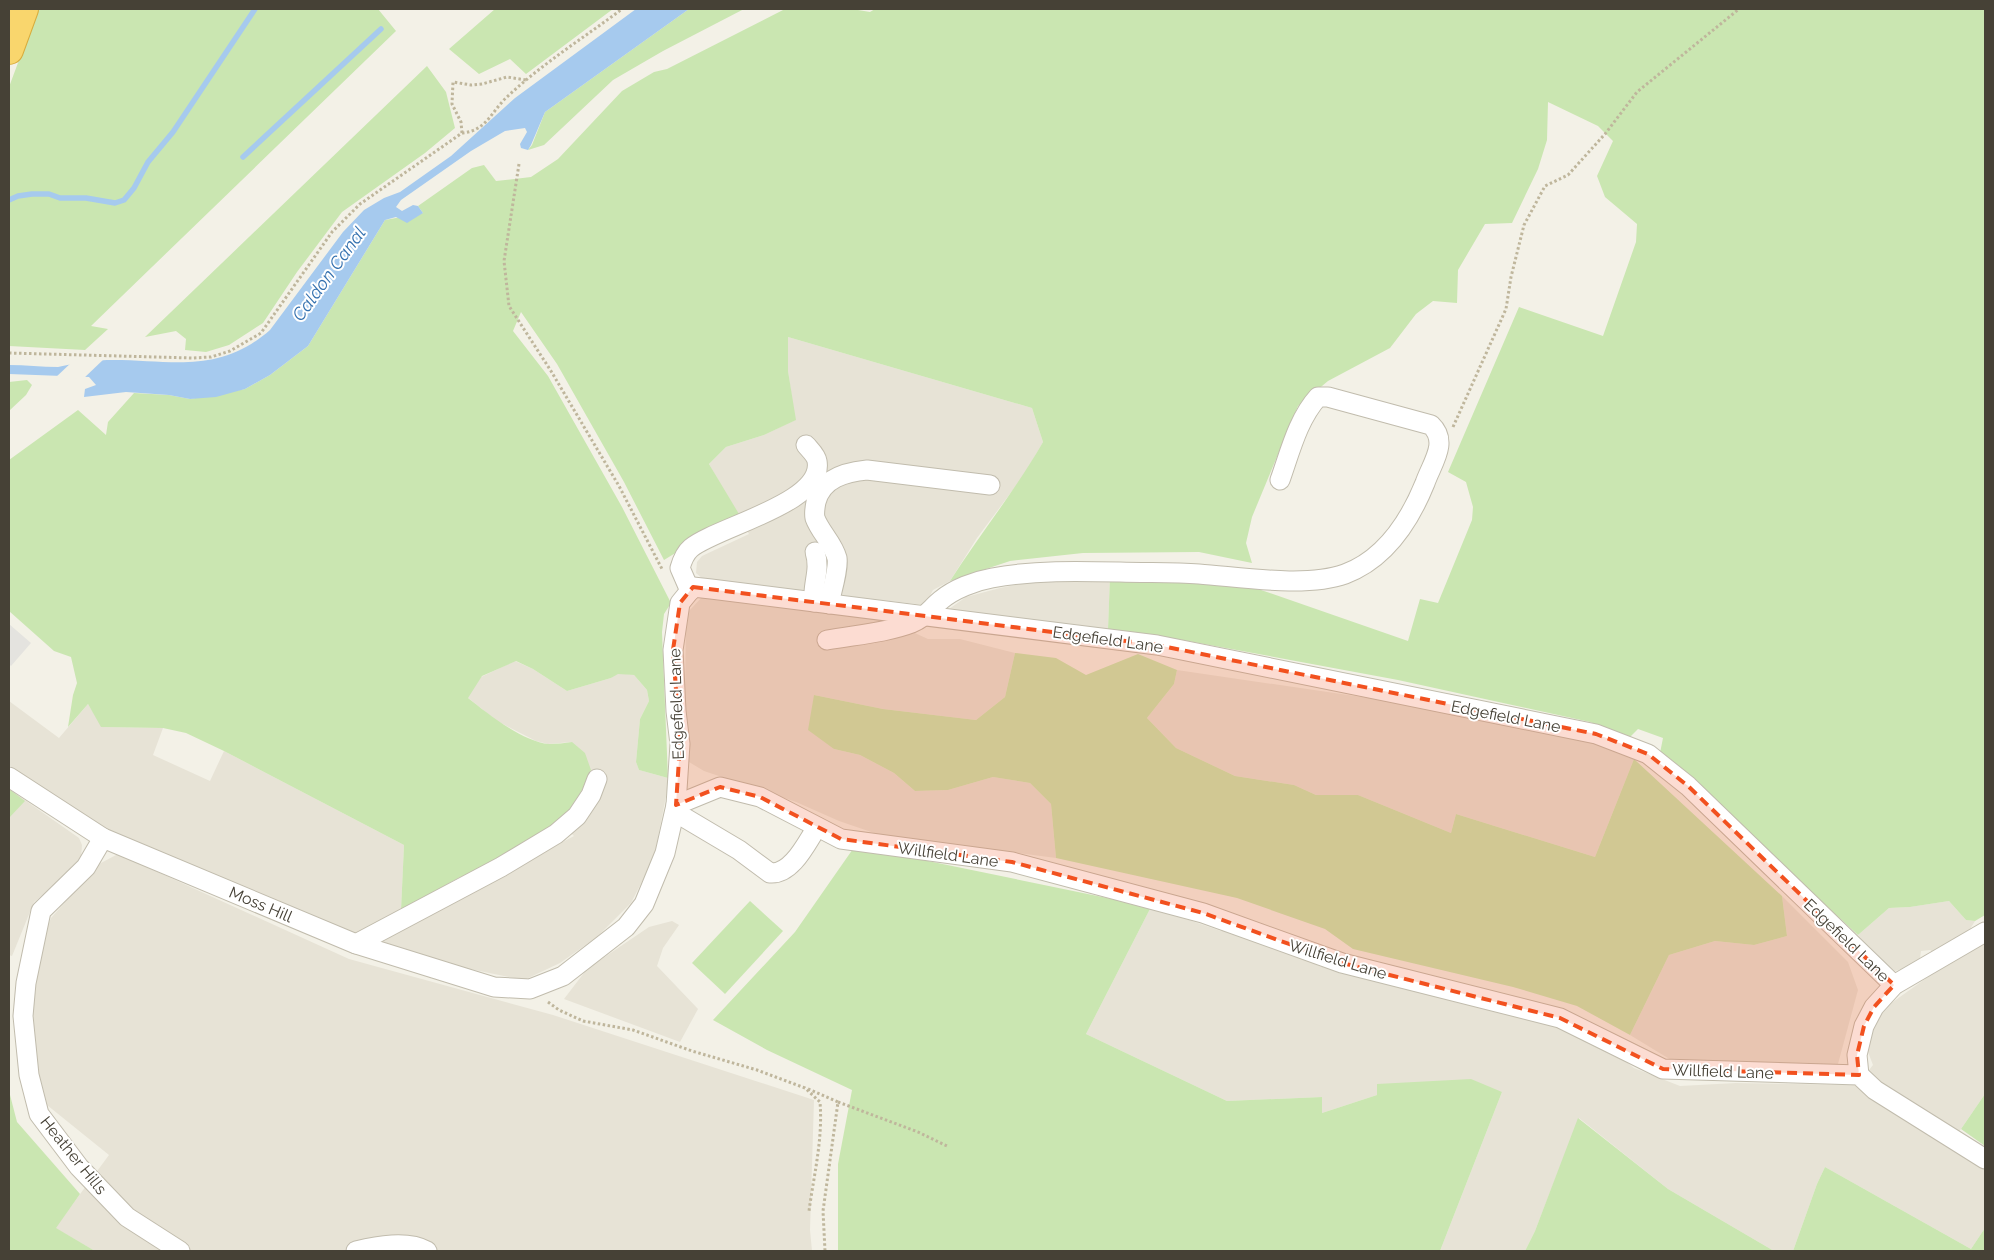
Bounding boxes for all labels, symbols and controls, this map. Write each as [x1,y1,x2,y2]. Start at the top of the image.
water label: Caldon Canal [287,222,370,325]
street label: Edgefield Lane [1052,622,1164,657]
street label: Edgefield Lane [665,648,688,760]
street label: Edgefield Lane [1449,697,1562,736]
street label: Willfield Lane [896,838,1000,871]
street label: Moss Hill [226,883,296,927]
street label: Edgefield Lane [1800,895,1893,986]
street label: Willfield Lane [1287,936,1389,983]
street label: Willfield Lane [1672,1060,1774,1083]
street label: Heather Hills [36,1112,111,1198]

